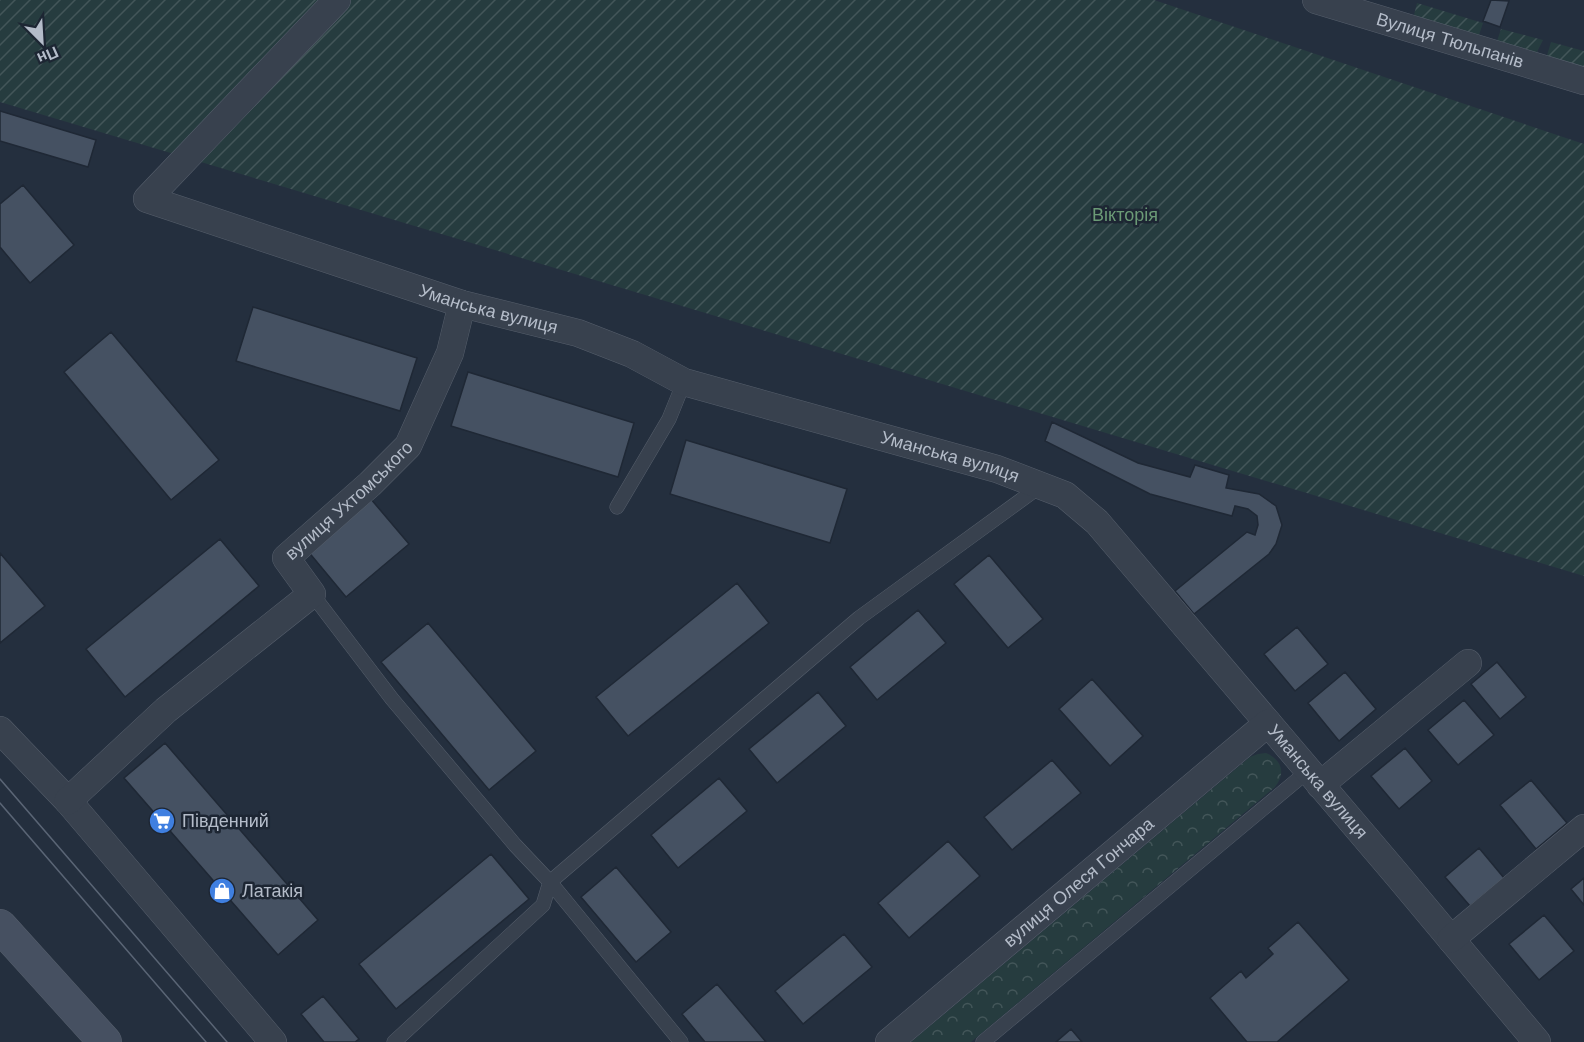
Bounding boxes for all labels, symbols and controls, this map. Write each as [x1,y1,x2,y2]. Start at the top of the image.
street label: Вулиця Тюльпанів [1374,9,1526,72]
north arrow [12,12,72,72]
text: Пн [35,43,61,67]
park label: Вікторія [1092,205,1158,225]
street label: Уманська вулиця [416,280,560,338]
street label: Уманська вулиця [879,427,1022,487]
street label: вулиця Ухтомського [281,437,417,564]
street label: Уманська вулиця [1264,721,1372,842]
supermarket icon: Південний [147,806,177,836]
place label: Південний [182,811,269,831]
street label: вулиця Олеся Гончара [1000,813,1158,951]
shop icon: Латакія [207,876,237,906]
place label: Латакія [242,881,303,901]

